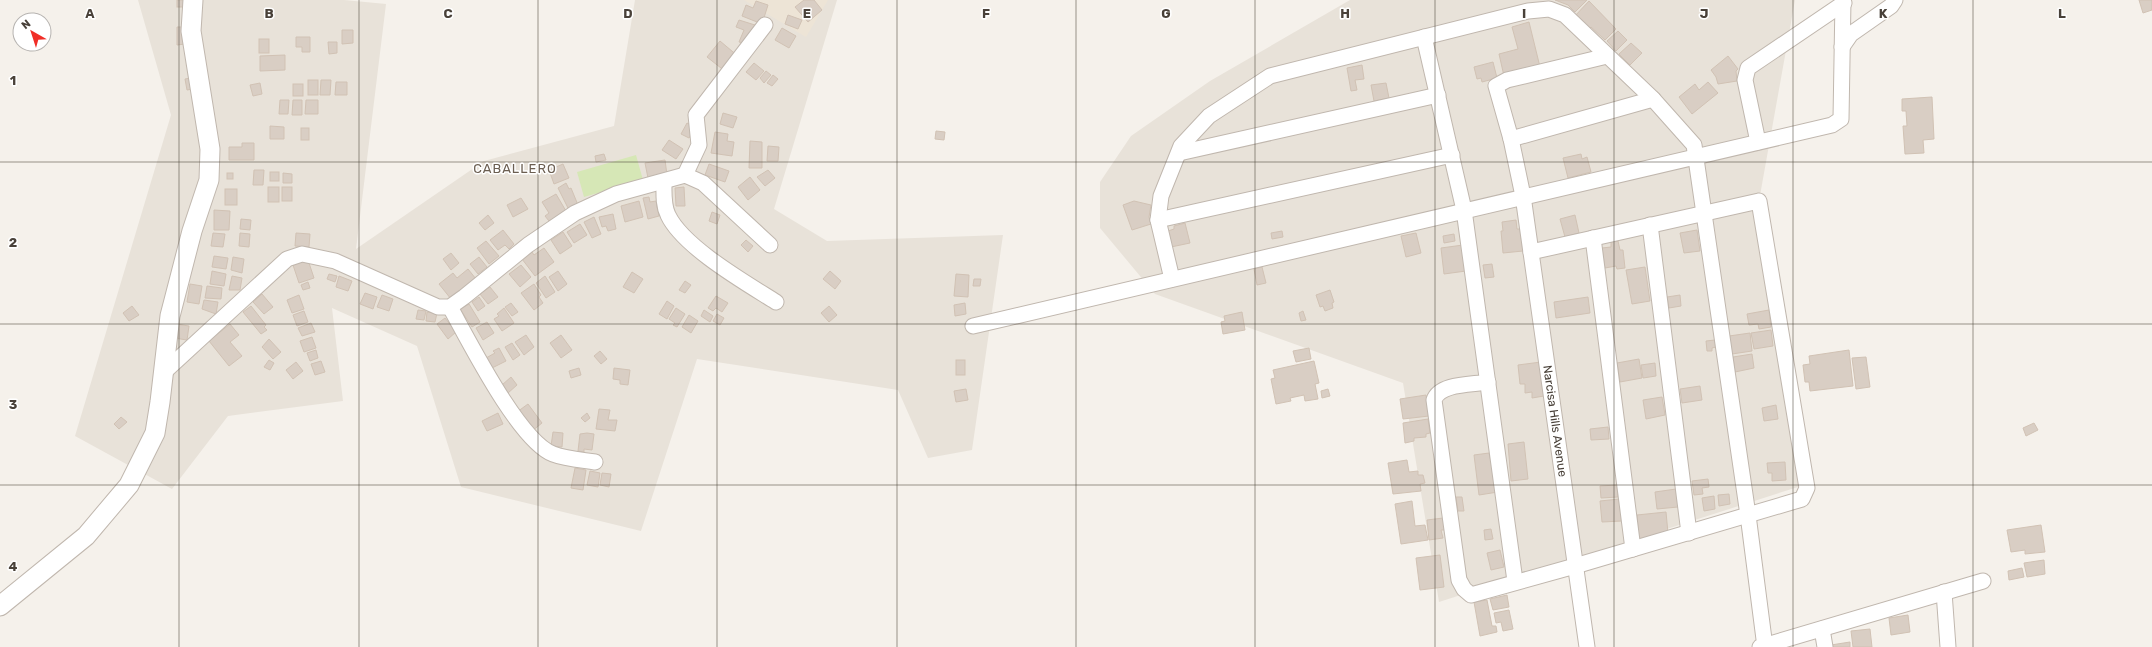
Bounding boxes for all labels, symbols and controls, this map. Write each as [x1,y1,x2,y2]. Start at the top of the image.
text: A [85,6,95,21]
text: B [264,6,274,21]
text: C [443,6,453,21]
text: D [623,6,633,21]
text: E [803,6,811,21]
text: F [982,6,990,21]
text: G [1161,6,1171,21]
text: H [1340,6,1350,21]
text: I [1522,6,1526,21]
text: J [1700,6,1708,21]
text: K [1879,6,1888,21]
text: L [2058,6,2066,21]
north arrow [12,12,52,52]
text: N [19,17,33,32]
text: 1 [10,73,16,88]
district label: CABALLERO [473,161,557,176]
text: 2 [9,235,17,250]
street label: Narcisa Hills Avenue [1540,364,1570,478]
text: 3 [9,397,18,412]
text: 4 [9,559,18,574]

